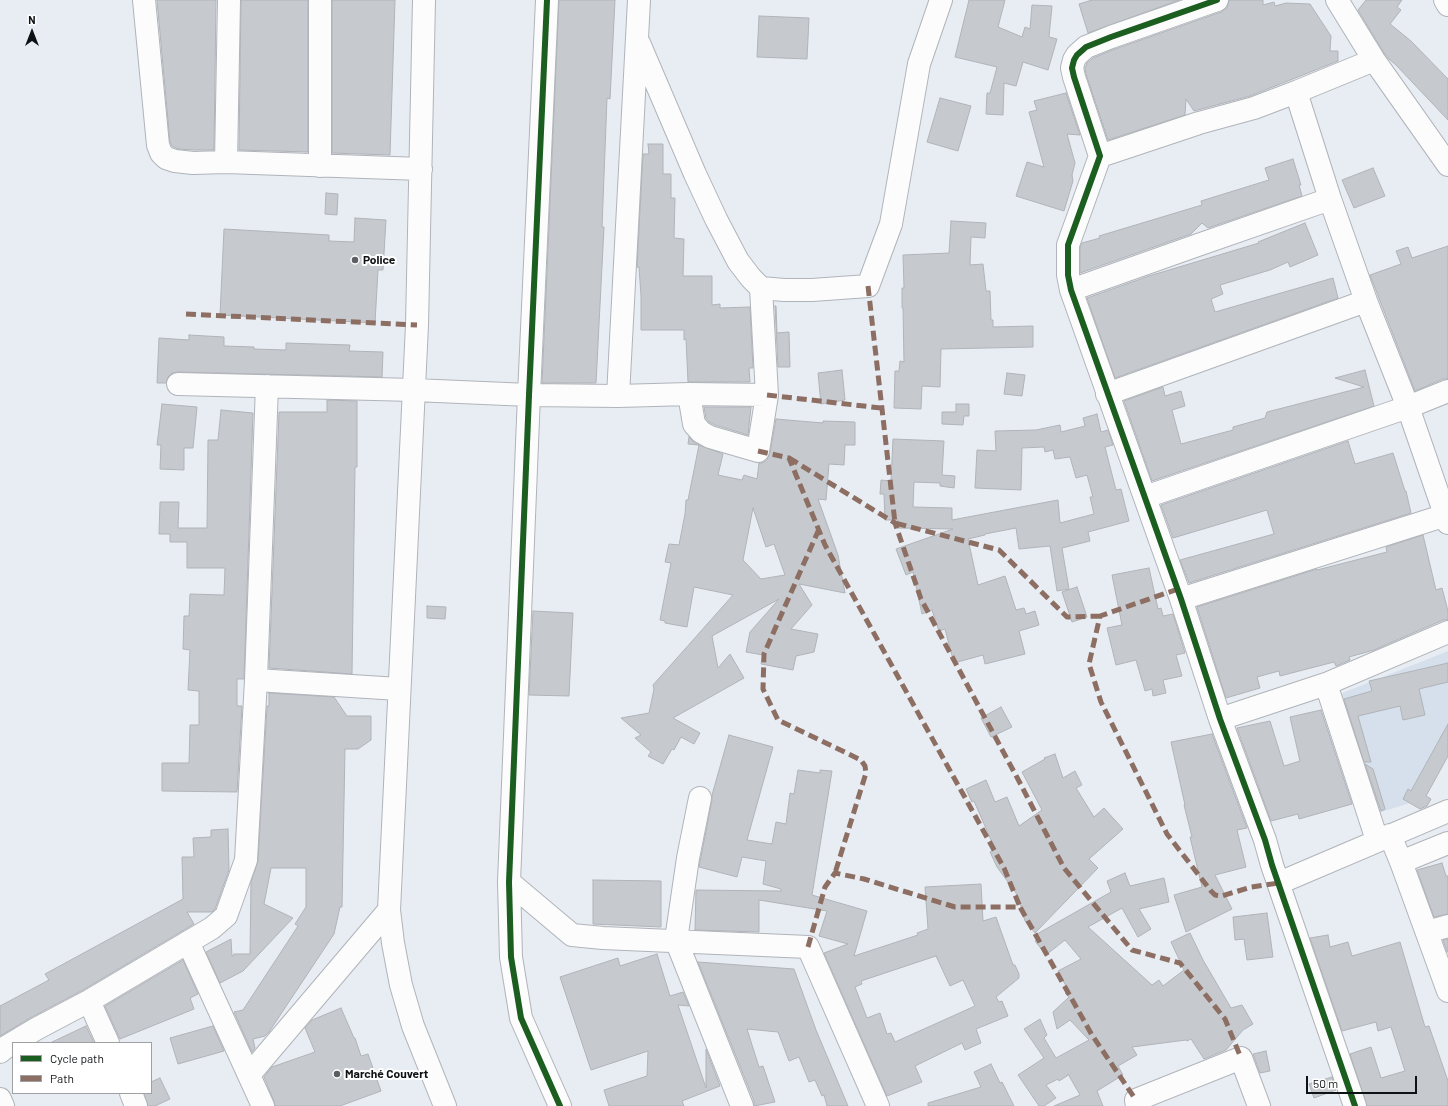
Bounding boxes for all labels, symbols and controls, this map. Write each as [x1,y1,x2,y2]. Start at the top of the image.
north arrow [12,12,52,52]
text: N [28,13,36,26]
place label: Police [363,253,395,267]
marker: Police [350,255,360,265]
legend [12,1042,152,1094]
text: Cycle path [50,1051,104,1065]
place label: Marché Couvert [345,1067,428,1081]
scale bar [1308,1068,1419,1094]
marker: Marché Couvert [332,1069,342,1079]
text: Path [50,1071,74,1085]
text: 50 m [1313,1076,1338,1090]

